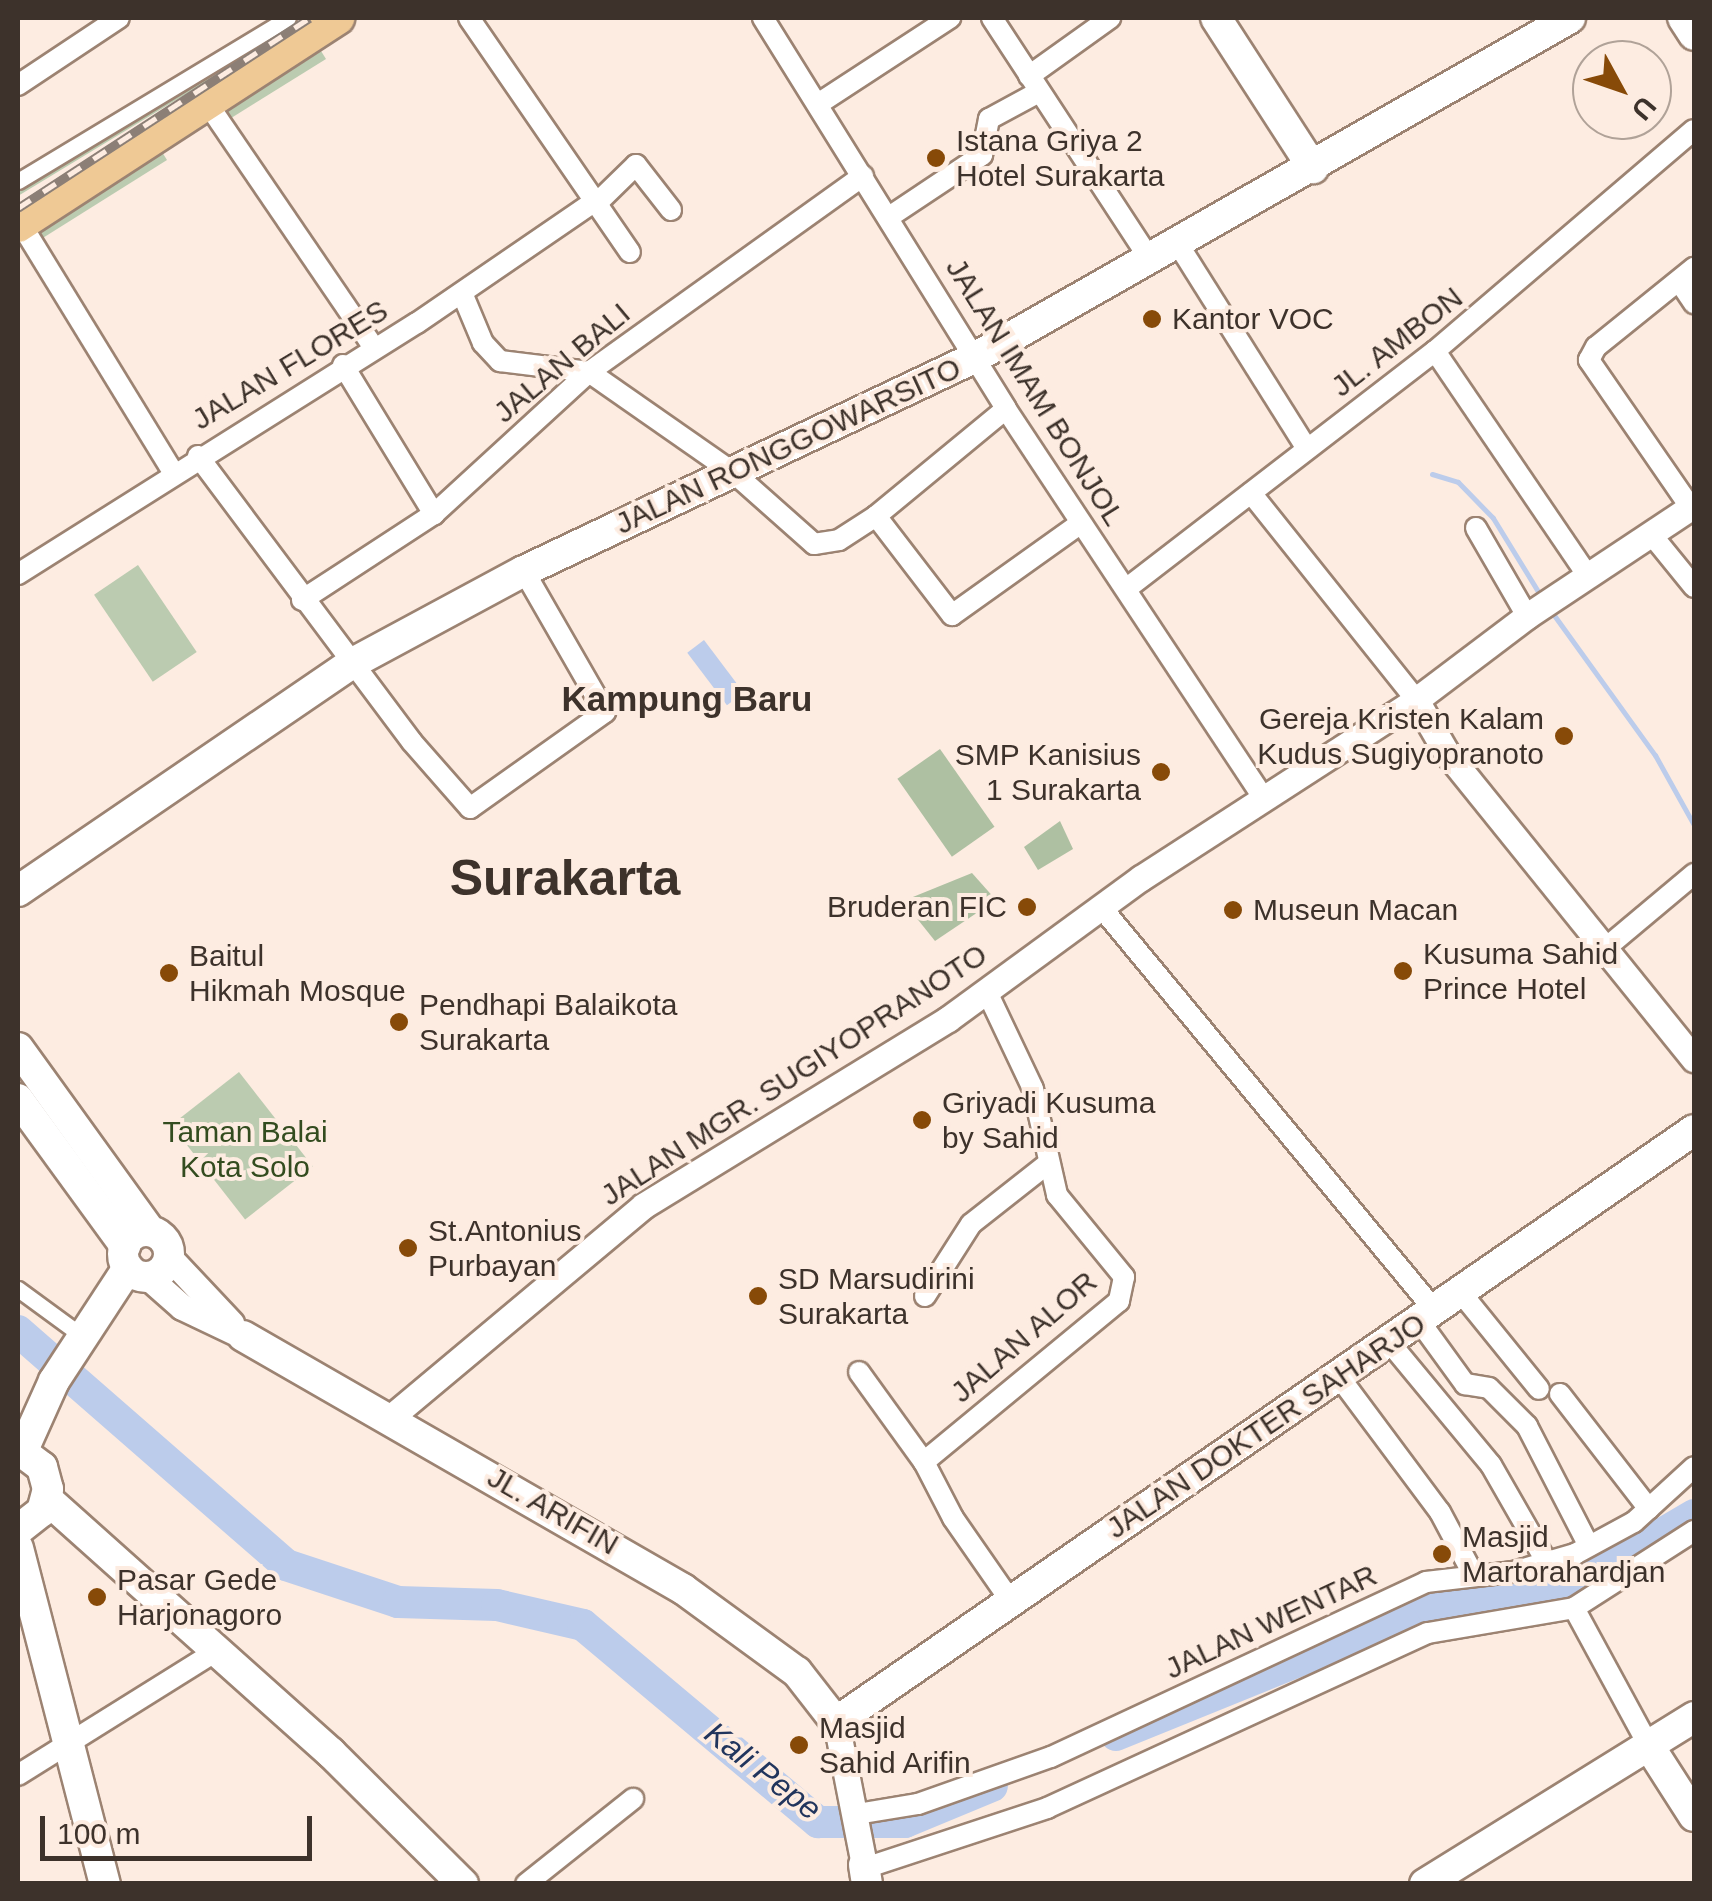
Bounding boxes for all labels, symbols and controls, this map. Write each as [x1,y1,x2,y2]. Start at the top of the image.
north arrow [1572,40,1672,140]
text: U [1625,91,1662,126]
place label: Istana Griya 2 Hotel Surakarta [956,123,1164,194]
marker: Istana Griya 2 Hotel Surakarta [925,147,947,169]
street label: JALAN IMAM BONJOL [938,252,1132,532]
street label: JL. AMBON [1324,279,1470,405]
street label: JALAN FLORES [186,292,394,438]
street label: JALAN BALI [487,296,637,430]
place label: Kantor VOC [1172,301,1334,337]
marker: Kantor VOC [1141,308,1163,330]
street label: JALAN RONGGOWARSITO [610,350,966,542]
district label: Kampung Baru [562,678,812,720]
place label: Gereja Kristen Kalam Kudus Sugiyopranoto [1257,701,1544,772]
marker: Gereja Kristen Kalam Kudus Sugiyopranoto [1553,725,1575,747]
place label: SMP Kanisius 1 Surakarta [954,737,1141,808]
marker: SMP Kanisius 1 Surakarta [1150,761,1172,783]
district label: Surakarta [450,849,680,909]
place label: Bruderan FIC [827,889,1007,925]
place label: Museun Macan [1253,892,1458,928]
marker: Bruderan FIC [1016,896,1038,918]
marker: Museun Macan [1222,899,1244,921]
place label: Kusuma Sahid Prince Hotel [1423,936,1618,1006]
street label: JALAN MGR. SUGIYOPRANOTO [594,937,994,1213]
place label: Baitul Hikmah Mosque [189,938,406,1008]
marker: Kusuma Sahid Prince Hotel [1392,960,1414,982]
marker: Baitul Hikmah Mosque [158,962,180,984]
place label: Pendhapi Balaikota Surakarta [419,987,678,1058]
marker: Pendhapi Balaikota Surakarta [388,1011,410,1033]
place label: Griyadi Kusuma by Sahid [942,1085,1155,1156]
marker: Griyadi Kusuma by Sahid [911,1109,933,1131]
park label: Taman Balai Kota Solo [162,1114,328,1184]
place label: St.Antonius Purbayan [428,1213,581,1284]
marker: St.Antonius Purbayan [397,1237,419,1259]
place label: SD Marsudirini Surakarta [778,1261,975,1332]
street label: JALAN ALOR [943,1263,1105,1411]
marker: SD Marsudirini Surakarta [747,1285,769,1307]
street label: JALAN DOKTER SAHARJO [1100,1306,1432,1546]
street label: JL. ARIFIN [480,1459,626,1563]
place label: Masjid Martorahardjan [1462,1519,1665,1590]
marker: Masjid Martorahardjan [1431,1543,1453,1565]
street label: JALAN WENTAR [1159,1557,1383,1687]
place label: Pasar Gede Harjonagoro [117,1562,282,1632]
marker: Pasar Gede Harjonagoro [86,1586,108,1608]
place label: Masjid Sahid Arifin [819,1710,972,1780]
water label: Kali Pepe [697,1714,829,1828]
marker: Masjid Sahid Arifin [788,1734,810,1756]
scale bar [45,1796,318,1858]
text: 100 m [57,1817,140,1850]

